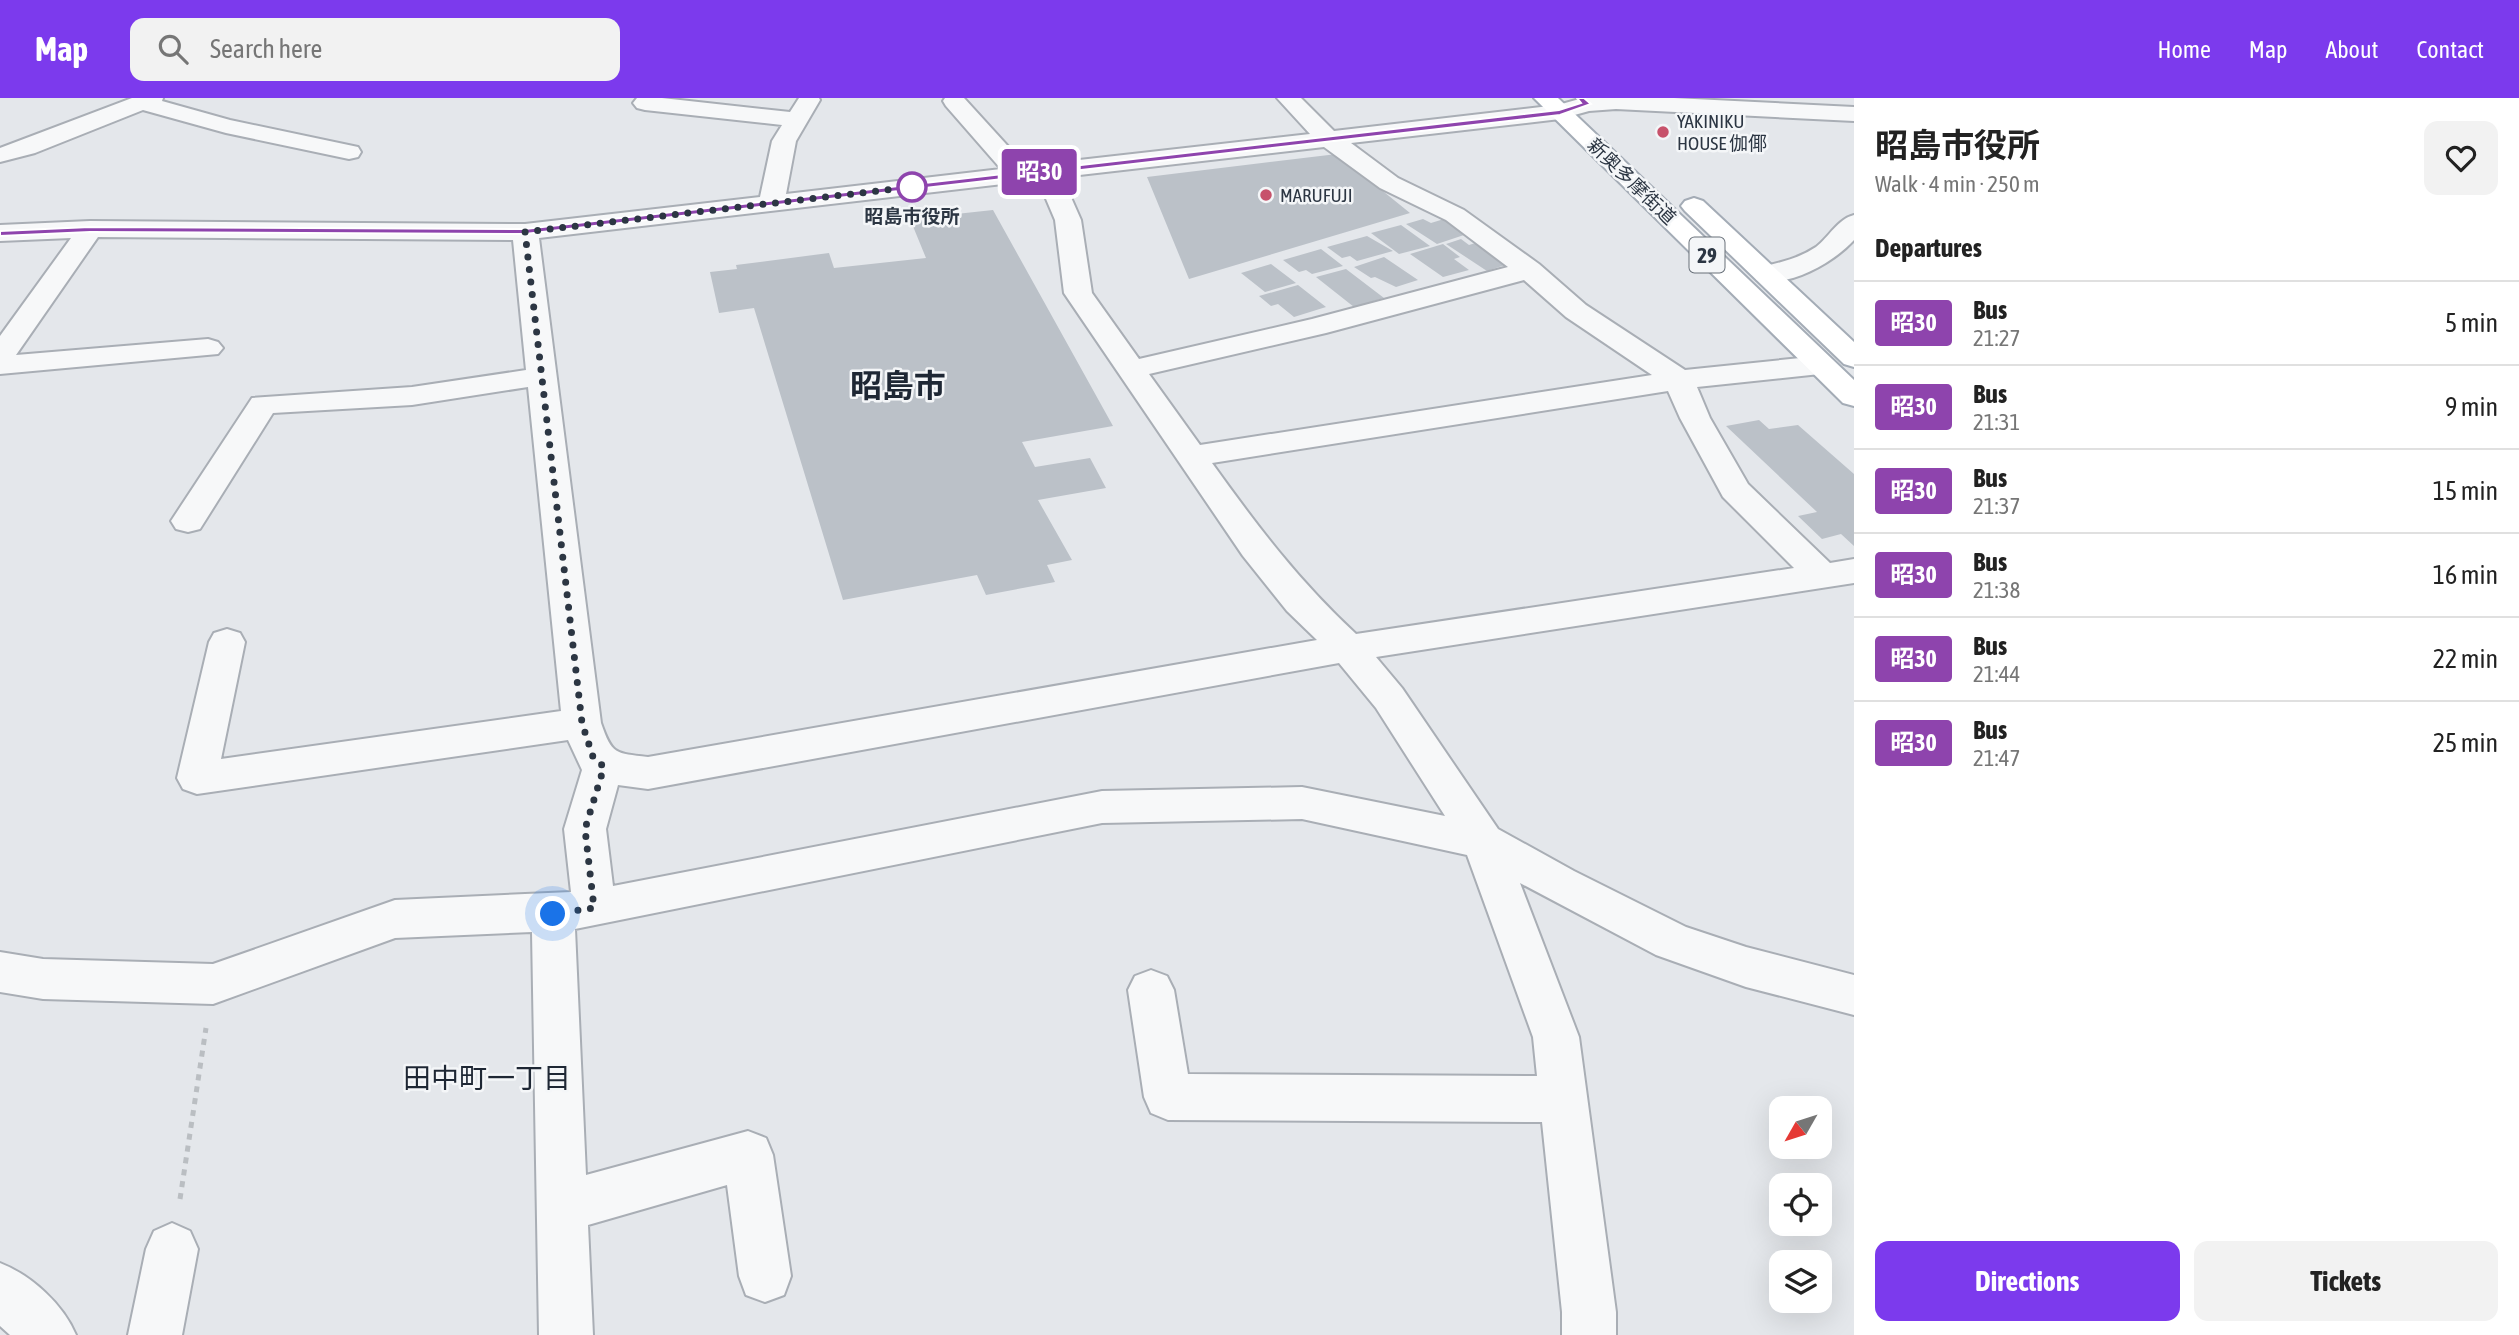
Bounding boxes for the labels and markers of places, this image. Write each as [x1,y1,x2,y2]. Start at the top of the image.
place label: YAKINIKU HOUSE 伽倻 [1677,110,1767,154]
marker: YAKINIKU HOUSE 伽倻 [1655,124,1671,140]
marker: 昭島市役所 [897,172,927,202]
place label: MARUFUJI [1280,184,1353,206]
marker: MARUFUJI [1258,187,1274,203]
place label: 昭島市役所 [864,205,960,227]

